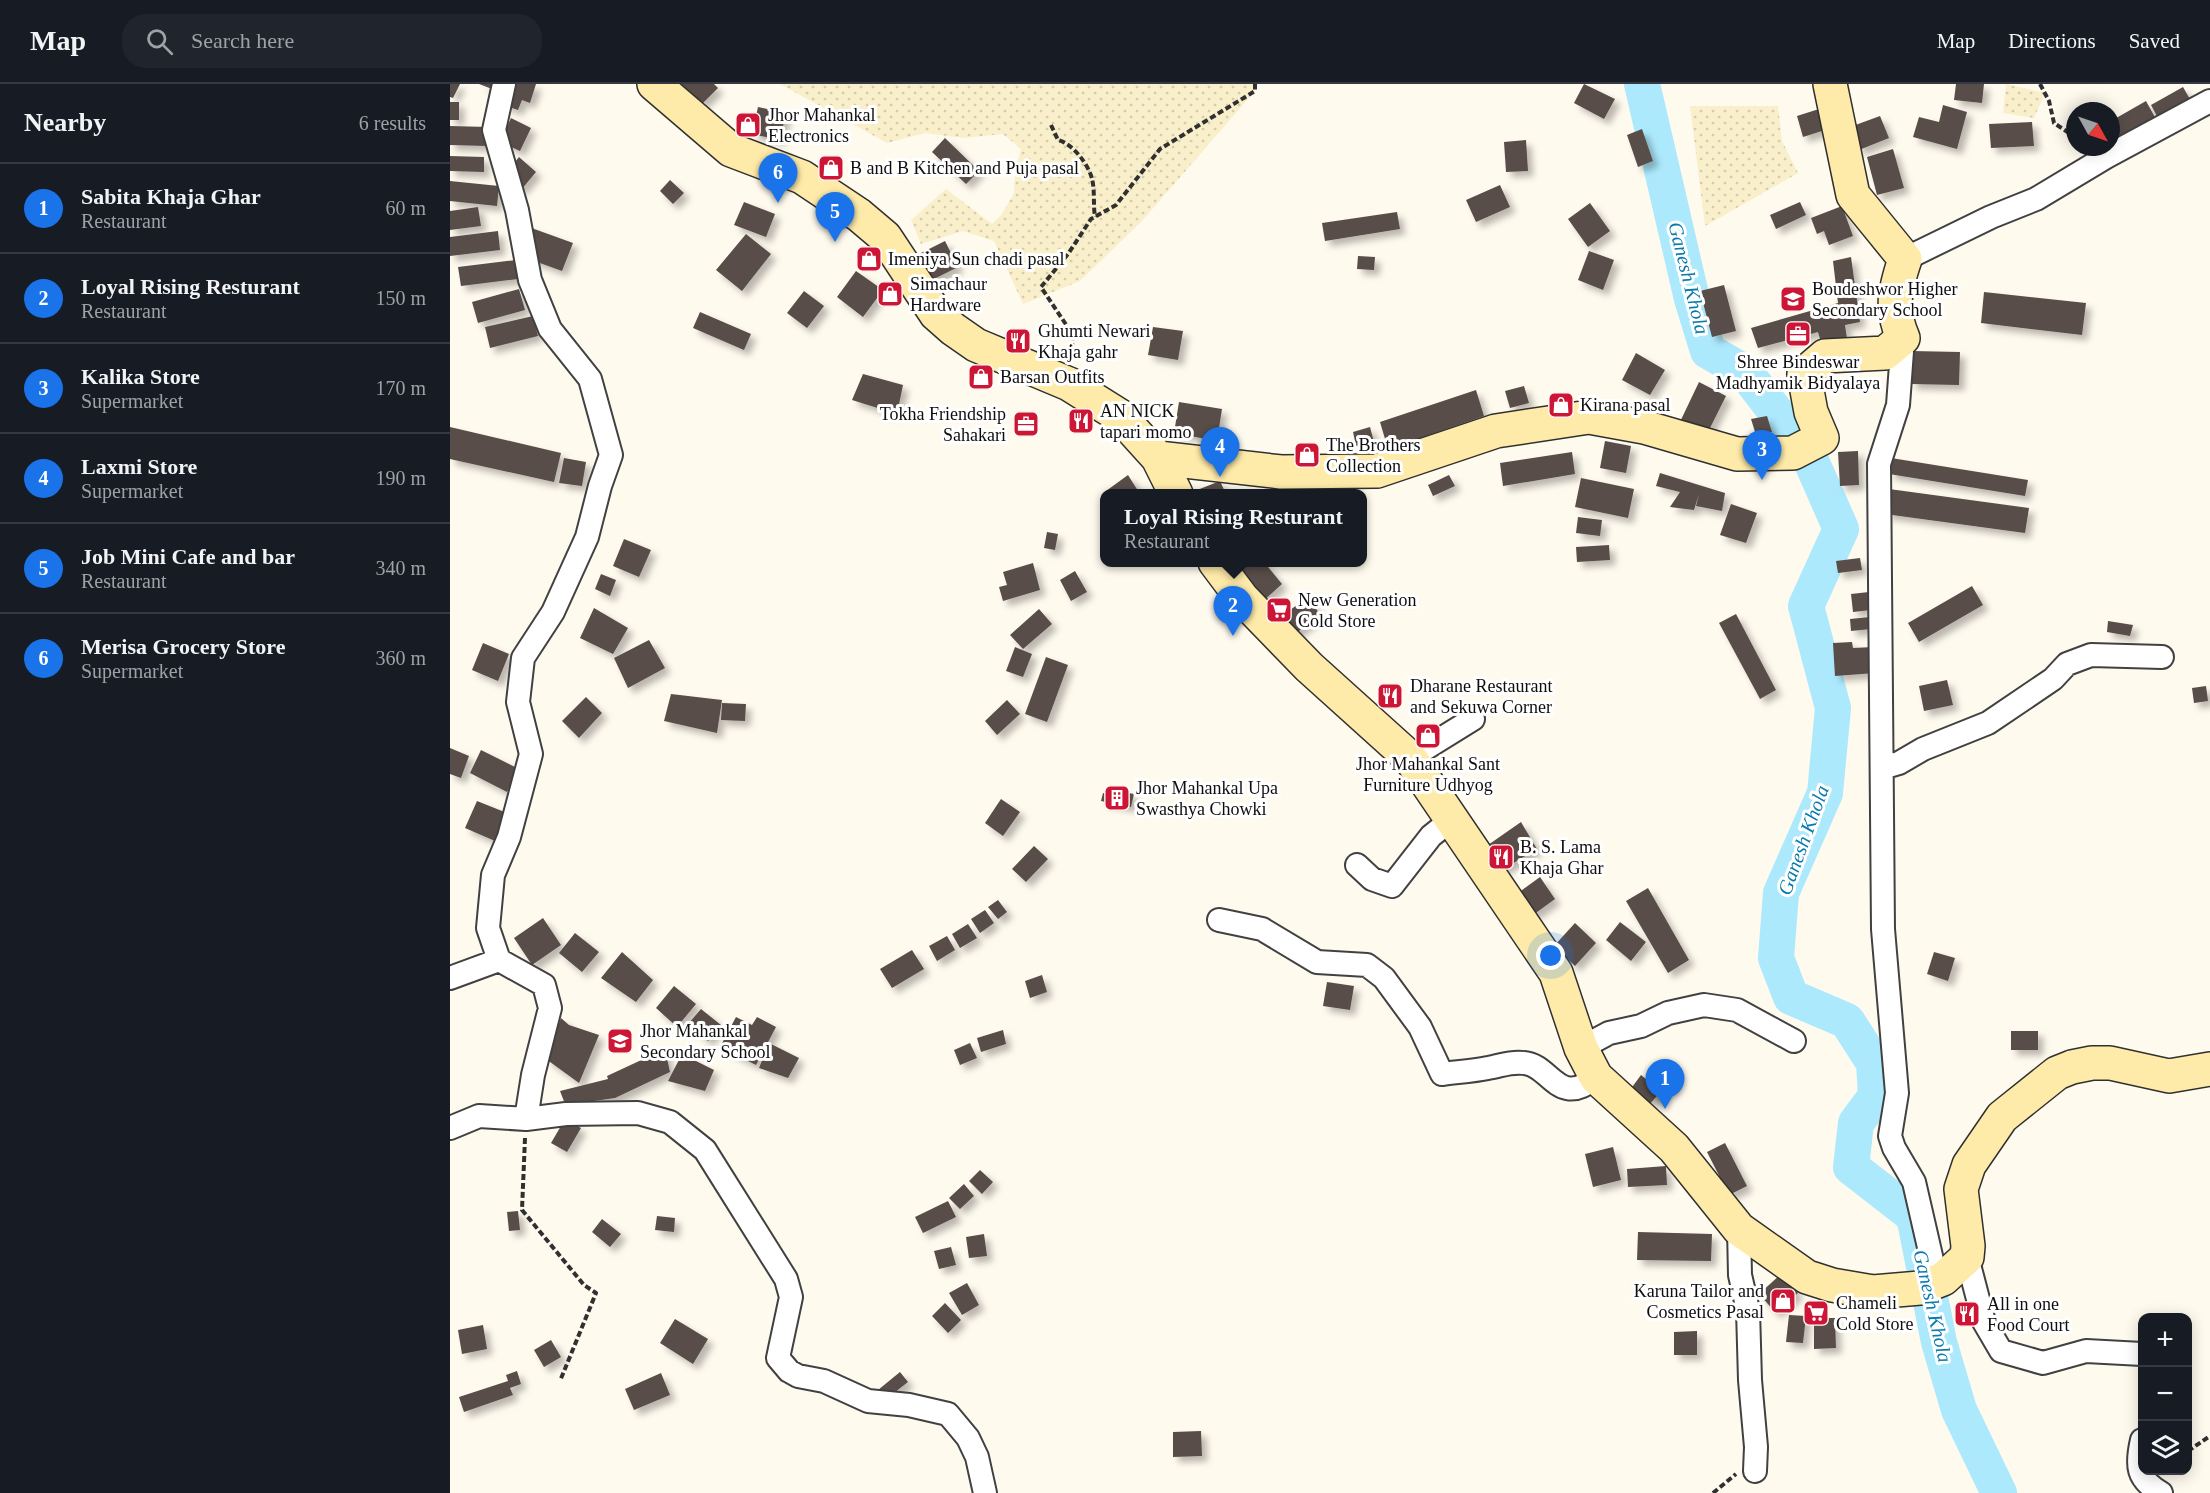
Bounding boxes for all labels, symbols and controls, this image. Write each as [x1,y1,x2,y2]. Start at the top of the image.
search box [122,14,542,68]
text: Map [30,25,86,56]
icon: search [143,25,176,58]
text: Search here [191,28,294,53]
text: Map [1937,29,1975,53]
text: Directions [2008,29,2096,53]
text: Saved [2129,29,2180,53]
north arrow [2066,102,2120,156]
place label: Jhor Mahankal Electronics [768,105,875,146]
text: Nearby [24,108,106,137]
shop icon: Jhor Mahankal Electronics [733,110,763,140]
text: 6 results [359,112,426,134]
shop icon: B and B Kitchen and Puja pasal [816,153,846,183]
pin: 6 [758,154,798,203]
place label: B and B Kitchen and Puja pasal [850,158,1079,178]
text: Sabita Khaja Ghar [81,184,261,209]
pin: 5 [816,192,854,242]
text: 1 [39,197,49,219]
text: 60 m [385,197,426,219]
text: Restaurant [81,210,167,232]
water label: Ganesh Khola [1664,220,1714,336]
shop icon: Imeniya Sun chadi pasal [854,244,884,274]
place label: Imeniya Sun chadi pasal [888,249,1064,269]
text: Loyal Rising Resturant [81,274,300,299]
place label: Simachaur Hardware [910,274,987,315]
shop icon: Simachaur Hardware [875,279,905,309]
place label: Boudeshwor Higher Secondary School [1812,279,1957,320]
school or university icon: Boudeshwor Higher Secondary School [1778,284,1808,314]
text: 2 [39,287,49,309]
text: 150 m [375,287,426,309]
text: Restaurant [81,300,167,322]
office icon: Shree Bindeswar Madhyamik Bidyalaya [1783,319,1813,349]
place label: Ghumti Newari Khaja gahr [1038,321,1150,362]
restaurant icon: Ghumti Newari Khaja gahr [1003,326,1033,356]
place label: Shree Bindeswar Madhyamik Bidyalaya [1716,352,1880,393]
shop icon: Barsan Outfits [966,362,996,392]
text: Kalika Store [81,364,200,389]
place label: Barsan Outfits [1000,367,1104,387]
text: 3 [39,377,49,399]
text: 170 m [375,377,426,399]
text: Supermarket [81,390,183,412]
shop icon: Kirana pasal [1546,390,1576,420]
place label: Kirana pasal [1580,395,1670,415]
place label: AN NICK tapari momo [1100,401,1191,442]
place label: Tokha Friendship Sahakari [880,404,1006,445]
restaurant icon: AN NICK tapari momo [1066,406,1096,436]
office icon: Tokha Friendship Sahakari [1011,409,1041,439]
pin: 4 [1200,428,1240,477]
pin: 3 [1742,430,1782,480]
place label: The Brothers Collection [1326,435,1420,476]
shop icon: The Brothers Collection [1292,440,1322,470]
text: Laxmi Store [81,454,197,479]
text: 4 [39,467,49,489]
text: 190 m [375,467,426,489]
text: Supermarket [81,480,183,502]
popup [1100,489,1367,567]
text: Loyal Rising Resturant [1124,504,1343,529]
text: Restaurant [1124,530,1210,552]
text: Job Mini Cafe and bar [81,544,295,569]
text: 5 [39,557,49,579]
text: 340 m [375,557,426,579]
text: Restaurant [81,570,167,592]
pin: 2 [1214,586,1252,636]
place label: New Generation Cold Store [1298,590,1416,631]
supermarket icon: New Generation Cold Store [1264,595,1294,625]
text: Merisa Grocery Store [81,634,285,659]
text: 6 [39,647,49,669]
text: 360 m [375,647,426,669]
text: Supermarket [81,660,183,682]
place label: Dharane Restaurant and Sekuwa Corner [1410,676,1552,717]
restaurant icon: Dharane Restaurant and Sekuwa Corner [1375,681,1405,711]
shop icon: Jhor Mahankal Sant Furniture Udhyog [1413,721,1443,751]
place label: Jhor Mahankal Sant Furniture Udhyog [1356,754,1500,795]
place label: Jhor Mahankal Upa Swasthya Chowki [1136,778,1278,819]
water label: Ganesh Khola [1773,782,1833,898]
building icon: Jhor Mahankal Upa Swasthya Chowki [1102,783,1132,813]
place label: B. S. Lama Khaja Ghar [1520,837,1603,878]
restaurant icon: B. S. Lama Khaja Ghar [1486,842,1516,872]
your location [1536,941,1565,970]
place label: Jhor Mahankal Secondary School [640,1021,770,1062]
school or university icon: Jhor Mahankal Secondary School [605,1026,635,1056]
pin: 1 [1646,1060,1684,1109]
water label: Ganesh Khola [1909,1247,1957,1365]
place label: Karuna Tailor and Cosmetics Pasal [1634,1281,1764,1322]
shop icon: Karuna Tailor and Cosmetics Pasal [1768,1286,1798,1316]
place label: Chameli Cold Store [1836,1293,1914,1334]
place label: All in one Food Court [1987,1294,2070,1335]
supermarket icon: Chameli Cold Store [1801,1298,1831,1328]
restaurant icon: All in one Food Court [1952,1299,1982,1329]
map controls [2138,1313,2192,1475]
button: + [2138,1313,2192,1367]
button: − [2138,1367,2192,1421]
button: layers [2138,1421,2192,1475]

